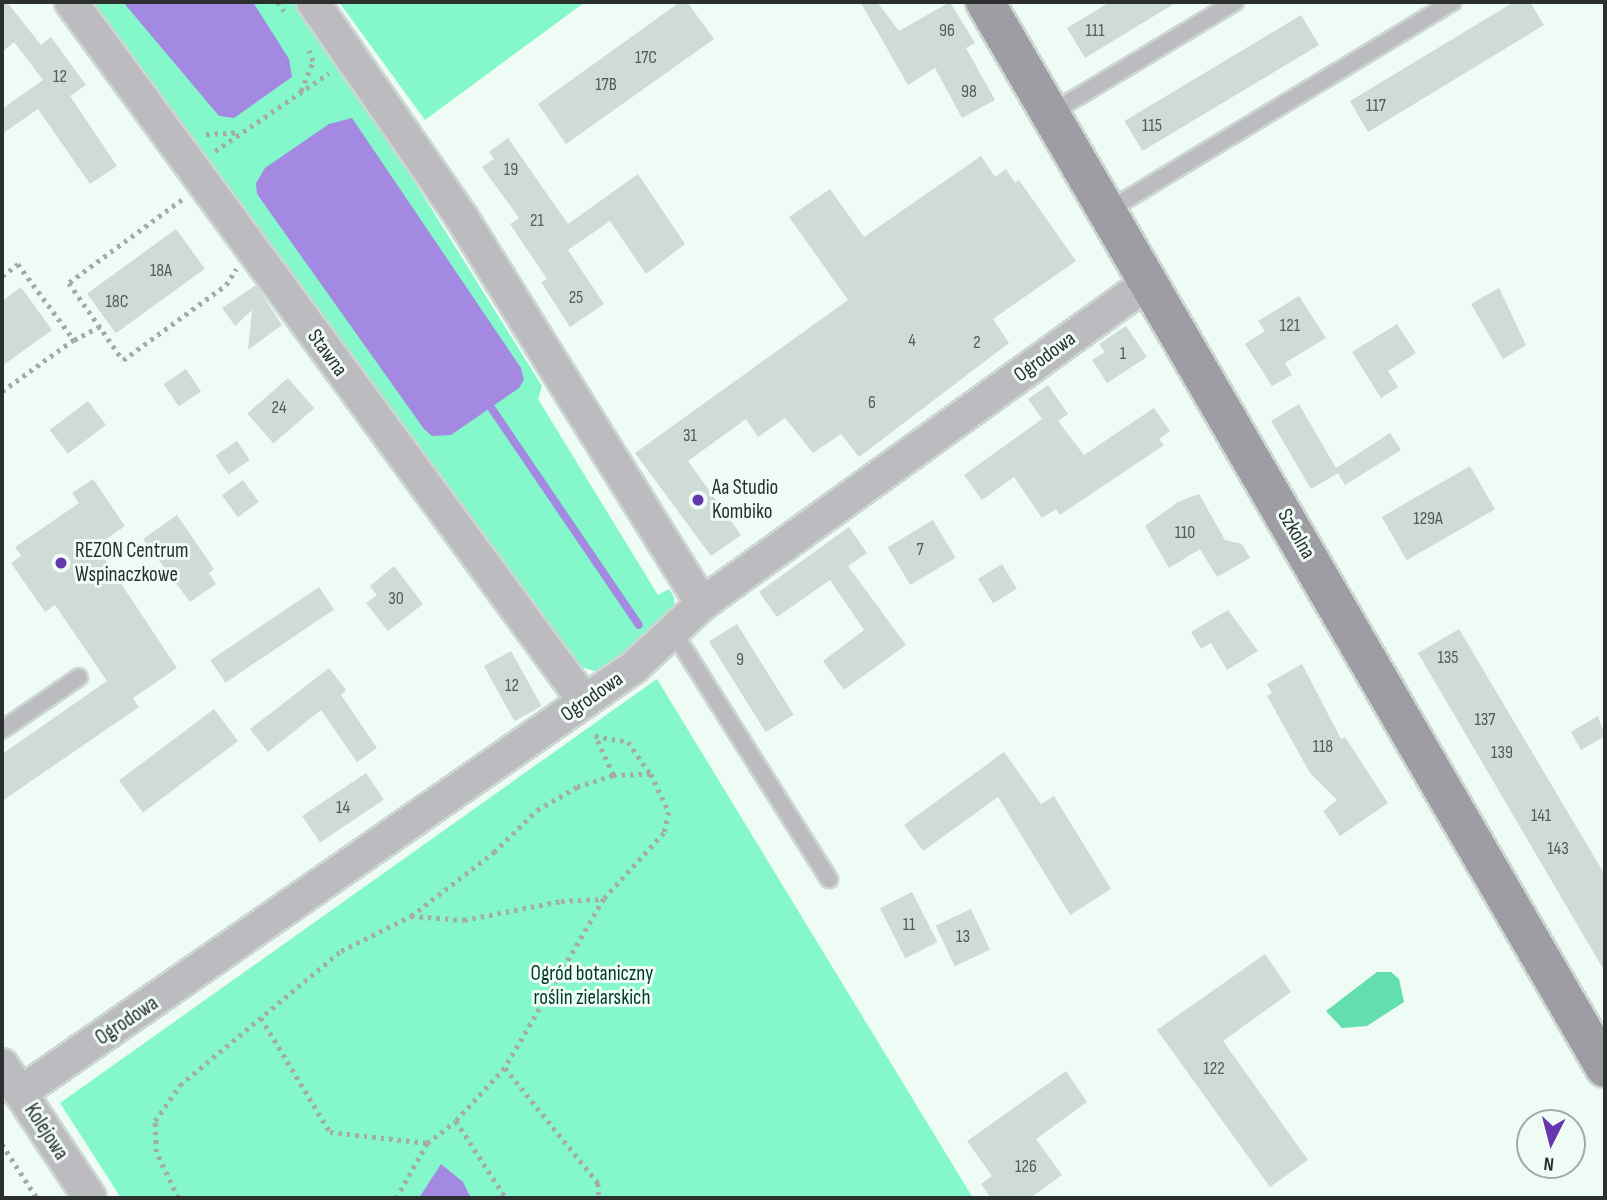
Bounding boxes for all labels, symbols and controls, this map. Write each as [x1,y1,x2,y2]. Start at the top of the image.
house number: 96 [939,20,955,42]
house number: 111 [1086,20,1104,42]
house number: 17C [635,47,657,69]
house number: 12 [53,66,67,88]
house number: 17B [595,74,617,96]
house number: 98 [961,81,977,103]
house number: 117 [1366,95,1386,117]
house number: 115 [1142,115,1162,137]
house number: 19 [504,159,518,181]
house number: 21 [530,210,544,232]
house number: 18A [150,260,172,282]
house number: 25 [569,287,583,309]
house number: 18C [106,291,128,313]
house number: 121 [1280,315,1300,337]
street label: Stawna [301,325,353,381]
street label: Ogrodowa [1009,326,1081,388]
house number: 4 [908,330,916,352]
house number: 2 [973,332,981,354]
house number: 1 [1120,343,1126,365]
house number: 6 [868,392,876,414]
house number: 24 [272,397,286,419]
house number: 31 [683,425,697,447]
place label: Aa Studio Kombiko [712,475,778,525]
marker: Aa Studio Kombiko [690,492,706,508]
street label: Szkolna [1272,504,1320,564]
house number: 129A [1413,508,1443,530]
house number: 110 [1175,522,1195,544]
place label: REZON Centrum Wspinaczkowe [75,538,188,588]
house number: 7 [916,539,924,561]
marker: REZON Centrum Wspinaczkowe [53,555,69,571]
house number: 30 [388,588,404,610]
house number: 135 [1437,647,1459,669]
house number: 9 [736,649,744,671]
street label: Ogrodowa [556,667,628,727]
house number: 12 [505,675,519,697]
house number: 137 [1474,709,1496,731]
house number: 118 [1313,736,1333,758]
house number: 139 [1491,742,1513,764]
house number: 14 [336,797,350,819]
house number: 141 [1531,805,1551,827]
house number: 143 [1547,838,1569,860]
house number: 11 [903,914,915,936]
house number: 13 [956,926,970,948]
park label: Ogród botaniczny roślin zielarskich [531,961,653,1011]
street label: Ogrodowa [91,991,163,1051]
house number: 122 [1203,1058,1225,1080]
street label: Kolejowa [18,1099,74,1165]
north arrow [1516,1109,1586,1179]
text: N [1543,1151,1555,1175]
house number: 126 [1015,1156,1037,1178]

